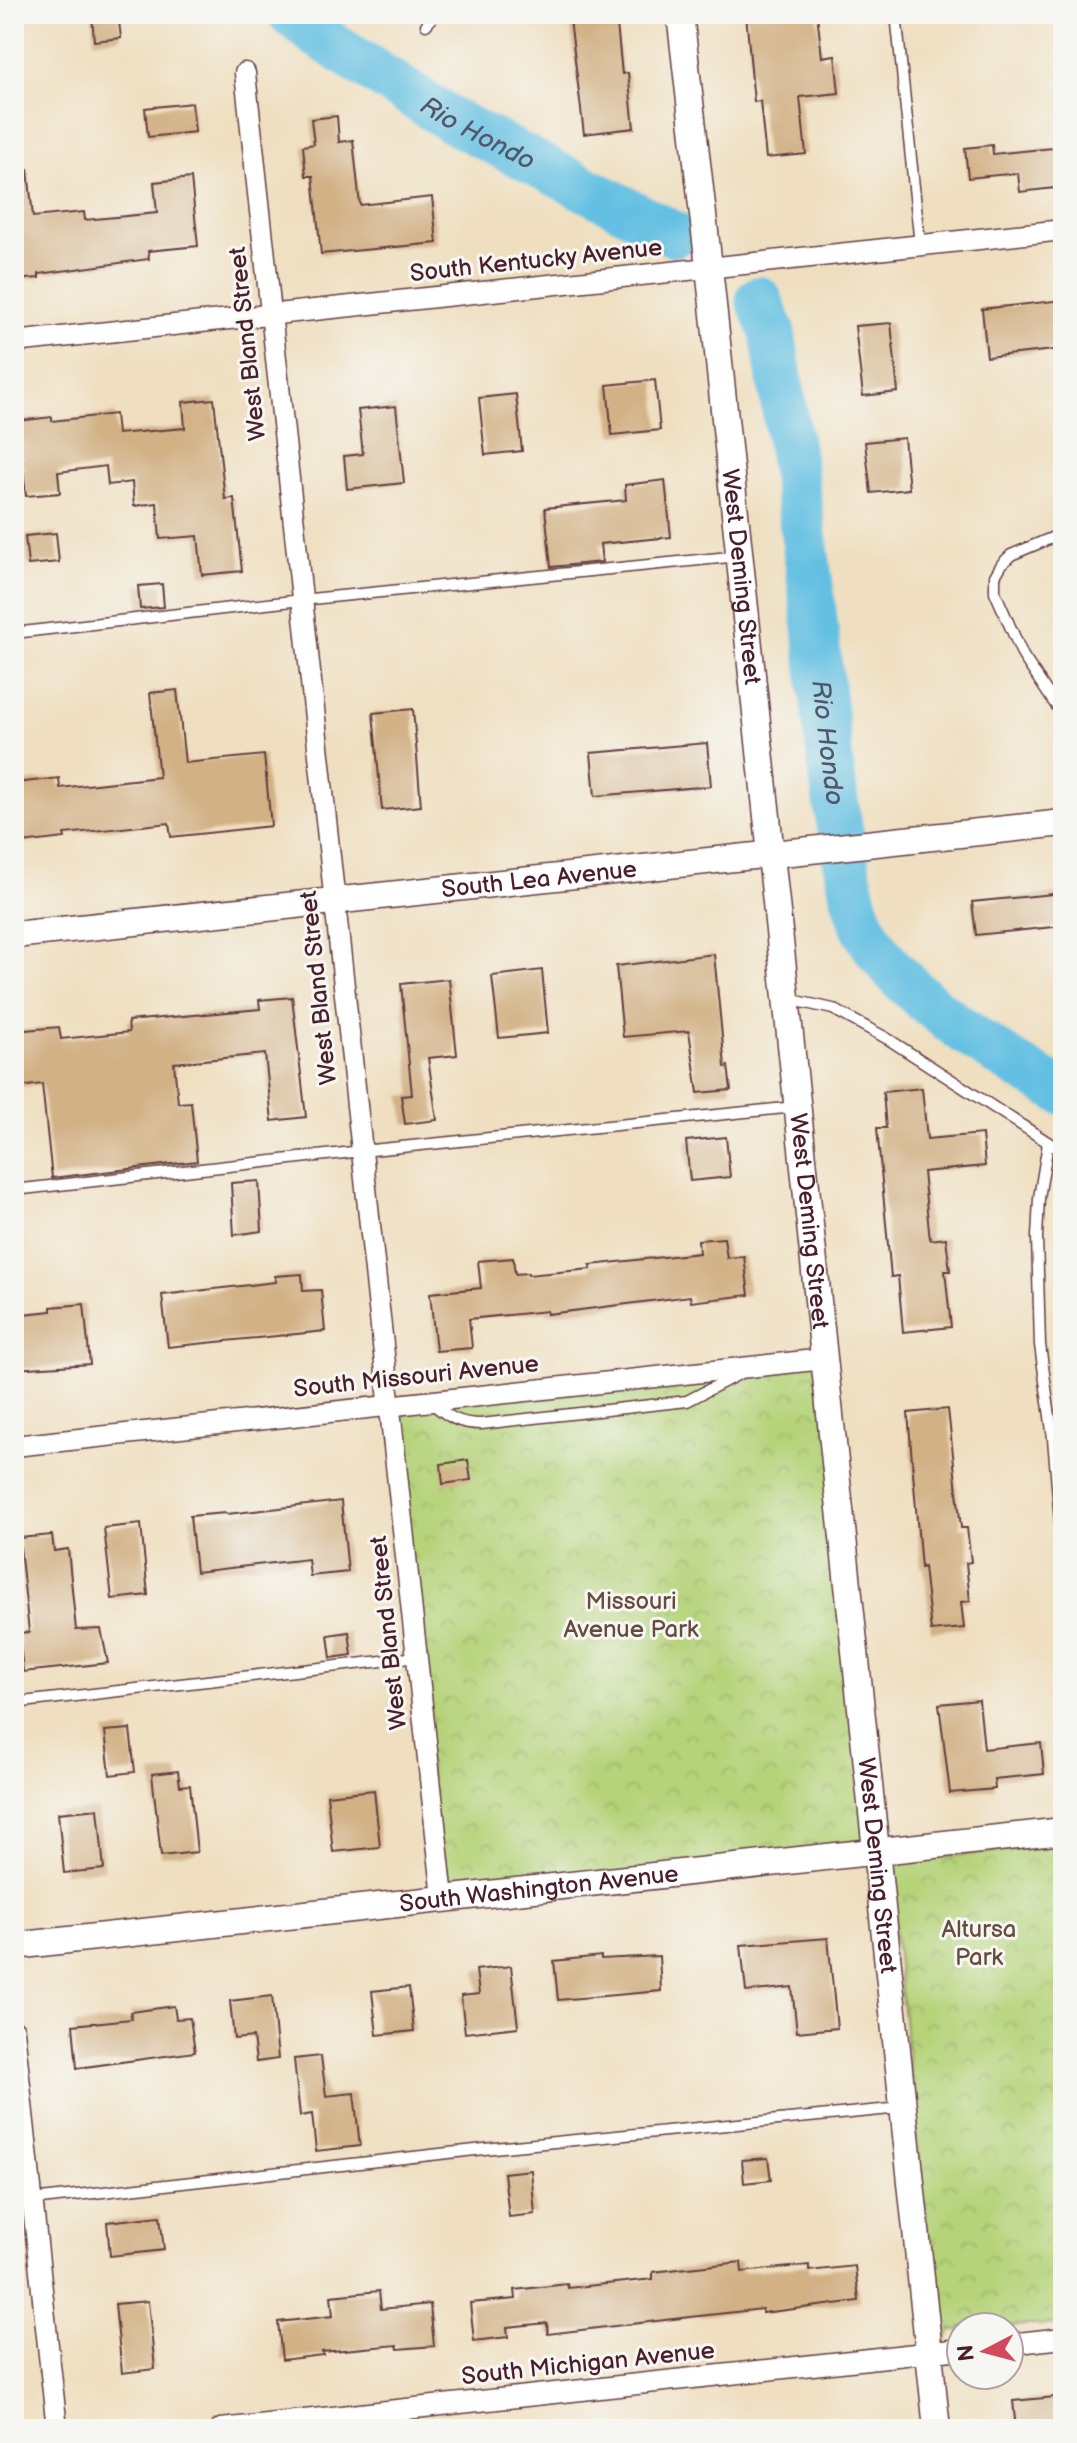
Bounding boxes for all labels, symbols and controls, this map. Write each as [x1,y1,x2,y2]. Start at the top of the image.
water label: Rio Hondo [414,91,540,177]
street label: South Kentucky Avenue [409,233,664,288]
street label: West Bland Street [223,245,272,442]
street label: West Deming Street [715,467,767,687]
water label: Rio Hondo [804,679,850,807]
street label: South Lea Avenue [440,855,638,904]
street label: West Bland Street [294,889,343,1086]
street label: West Deming Street [783,1112,835,1331]
street label: South Missouri Avenue [292,1349,540,1404]
street label: West Bland Street [364,1534,413,1731]
park label: Missouri Avenue Park [563,1587,699,1644]
street label: West Deming Street [851,1756,903,1975]
street label: South Washington Avenue [398,1859,680,1919]
park label: Altursa Park [942,1915,1016,1972]
north arrow [945,2311,1025,2391]
street label: South Michigan Avenue [460,2336,716,2391]
text: N [952,2343,981,2363]

